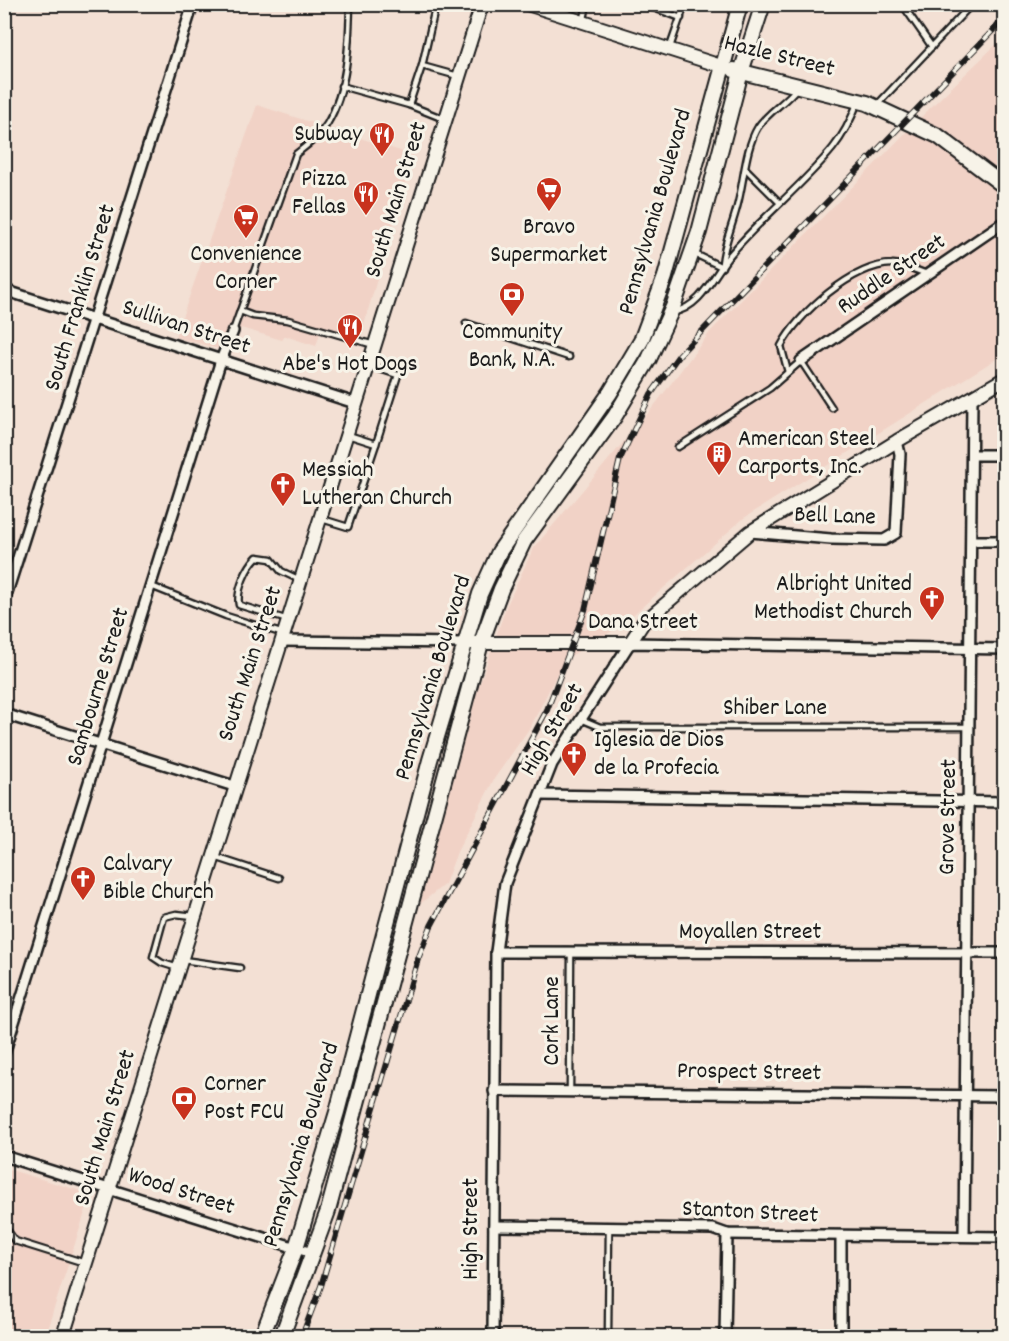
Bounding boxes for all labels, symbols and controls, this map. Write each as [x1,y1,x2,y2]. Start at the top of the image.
street label: Hazle Street [720,27,838,87]
street label: Pennsylvania Boulevard [610,105,702,319]
place label: Subway [294,118,363,152]
street label: South Main Street [357,118,437,282]
restaurant icon: Subway [367,120,397,158]
place label: Pizza Fellas [292,163,347,225]
supermarket icon: Bravo Supermarket [534,175,564,213]
restaurant icon: Pizza Fellas [351,179,381,217]
street label: South Franklin Street [36,200,126,396]
supermarket icon: Convenience Corner [231,202,261,240]
place label: Bravo Supermarket [490,211,608,273]
street label: Ruddle Street [831,226,953,324]
place label: Convenience Corner [190,238,302,300]
bank icon: Community Bank, N.A. [497,280,527,318]
street label: Sullivan Street [118,291,255,365]
restaurant icon: Abe's Hot Dogs [335,312,365,350]
place label: Community Bank, N.A. [462,316,563,378]
place label: Abe's Hot Dogs [282,348,418,382]
place label: American Steel Carports, Inc. [738,423,875,485]
building icon: American Steel Carports, Inc. [704,439,734,477]
place label: Messiah Lutheran Church [302,454,452,516]
church icon: Messiah Lutheran Church [268,470,298,508]
street label: Bell Lane [794,499,876,535]
place label: Albright United Methodist Church [754,568,912,630]
street label: Pennsylvania Boulevard [387,571,481,785]
street label: South Main Street [210,582,292,746]
church icon: Albright United Methodist Church [917,584,947,622]
street label: Sambourne Street [59,603,139,770]
street label: Dana Street [588,606,698,640]
street label: High Street [513,677,593,783]
street label: Shiber Lane [723,692,827,726]
place label: Iglesia de Dios de la Profecia [594,724,724,786]
church icon: Iglesia de Dios de la Profecia [559,740,589,778]
street label: Grove Street [931,759,967,875]
place label: Calvary Bible Church [103,848,214,910]
church icon: Calvary Bible Church [68,864,98,902]
street label: Moyallen Street [679,916,821,950]
street label: Cork Lane [536,976,570,1066]
street label: Pennsylvania Boulevard [255,1038,349,1252]
street label: South Main Street [66,1046,146,1210]
street label: Prospect Street [676,1055,822,1091]
place label: Corner Post FCU [204,1068,284,1130]
bank icon: Corner Post FCU [169,1084,199,1122]
street label: Wood Street [123,1159,239,1225]
street label: High Street [455,1178,489,1280]
street label: Stanton Street [681,1192,819,1234]

